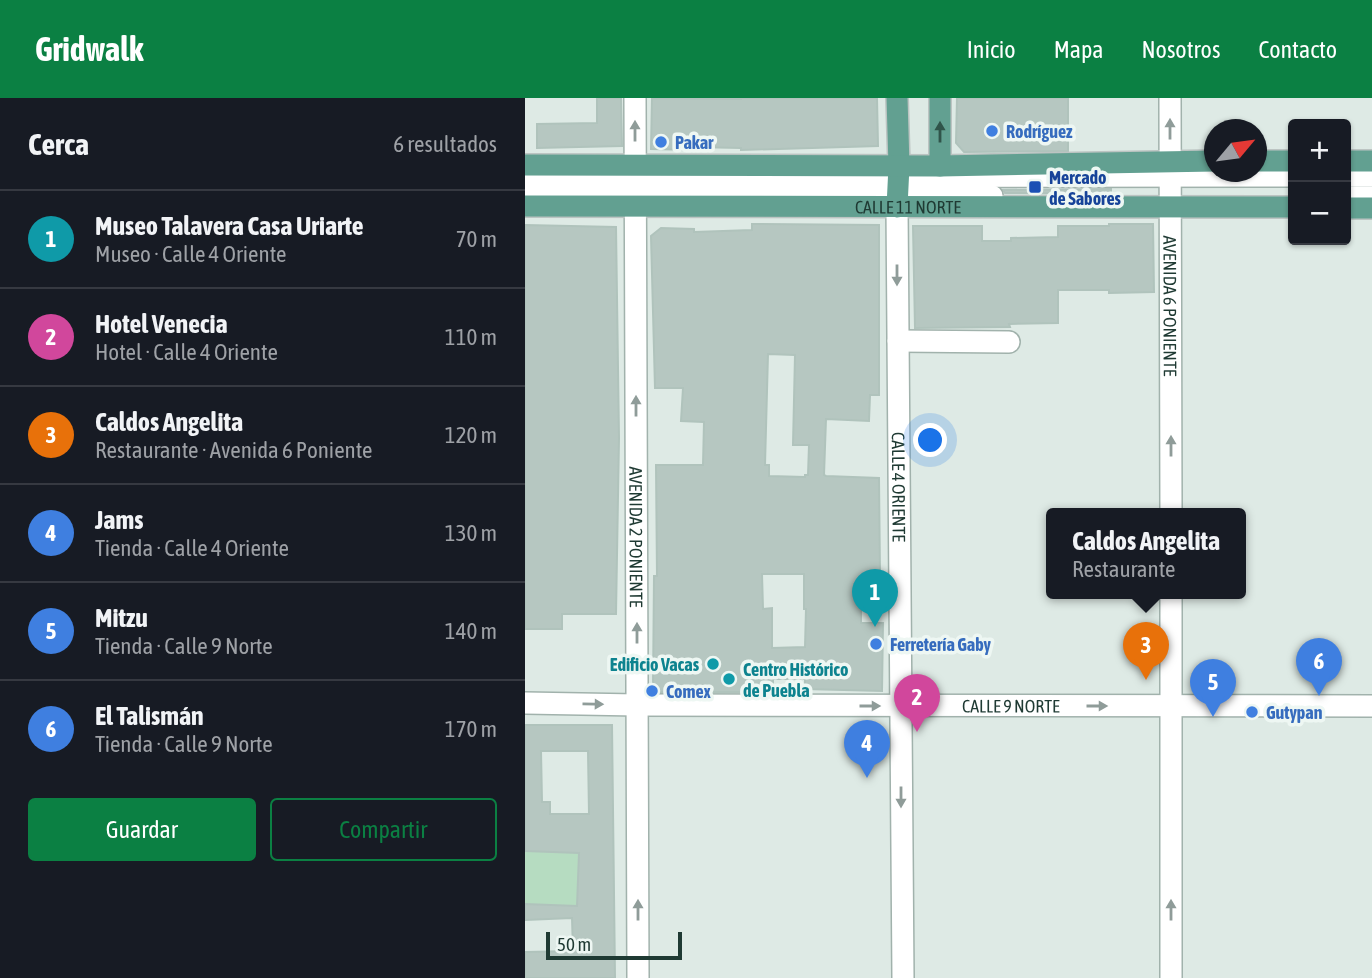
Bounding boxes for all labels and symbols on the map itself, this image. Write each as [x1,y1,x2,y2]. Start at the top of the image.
one-way arrow [1165,118,1176,140]
north arrow [1204,119,1267,182]
one-way arrow [629,120,641,142]
one-way arrow [934,121,946,143]
place label: Rodríguez [1006,121,1073,142]
marker: Rodríguez [984,123,1000,139]
place label: Pakar [675,132,714,153]
marker: Pakar [653,134,669,150]
place label: Mercado de Sabores [1049,167,1122,209]
marker: Mercado de Sabores [1027,179,1043,195]
street label: CALLE 11 NORTE [855,196,961,217]
street label: AVENIDA 6 PONIENTE [1160,235,1181,377]
one-way arrow [892,264,903,286]
one-way arrow [630,395,642,417]
your location [913,423,947,457]
street label: CALLE 4 ORIENTE [888,432,910,542]
one-way arrow [1165,434,1177,456]
street label: AVENIDA 2 PONIENTE [626,466,647,608]
pin: 1 [852,569,898,627]
one-way arrow [631,622,643,644]
pin: 3 [1123,622,1169,680]
place label: Ferretería Gaby [890,634,992,655]
marker: Ferretería Gaby [868,636,884,652]
pin: 6 [1296,638,1342,696]
place label: Edificio Vacas [610,654,700,675]
marker: Edificio Vacas [705,656,721,672]
place label: Centro Histórico de Puebla [743,659,848,701]
pin: 5 [1190,659,1236,717]
marker: Centro Histórico de Puebla [721,671,737,687]
pin: 2 [894,674,940,732]
place label: Comex [666,681,712,702]
marker: Comex [644,683,660,699]
street label: CALLE 9 NORTE [962,695,1060,716]
one-way arrow [582,699,604,710]
one-way arrow [859,700,881,712]
one-way arrow [1086,700,1108,712]
place label: Gutypan [1266,702,1323,723]
marker: Gutypan [1244,704,1260,720]
pin: 4 [844,720,890,778]
one-way arrow [895,786,907,808]
one-way arrow [632,899,644,921]
one-way arrow [1165,899,1177,921]
scale bar [546,929,683,961]

